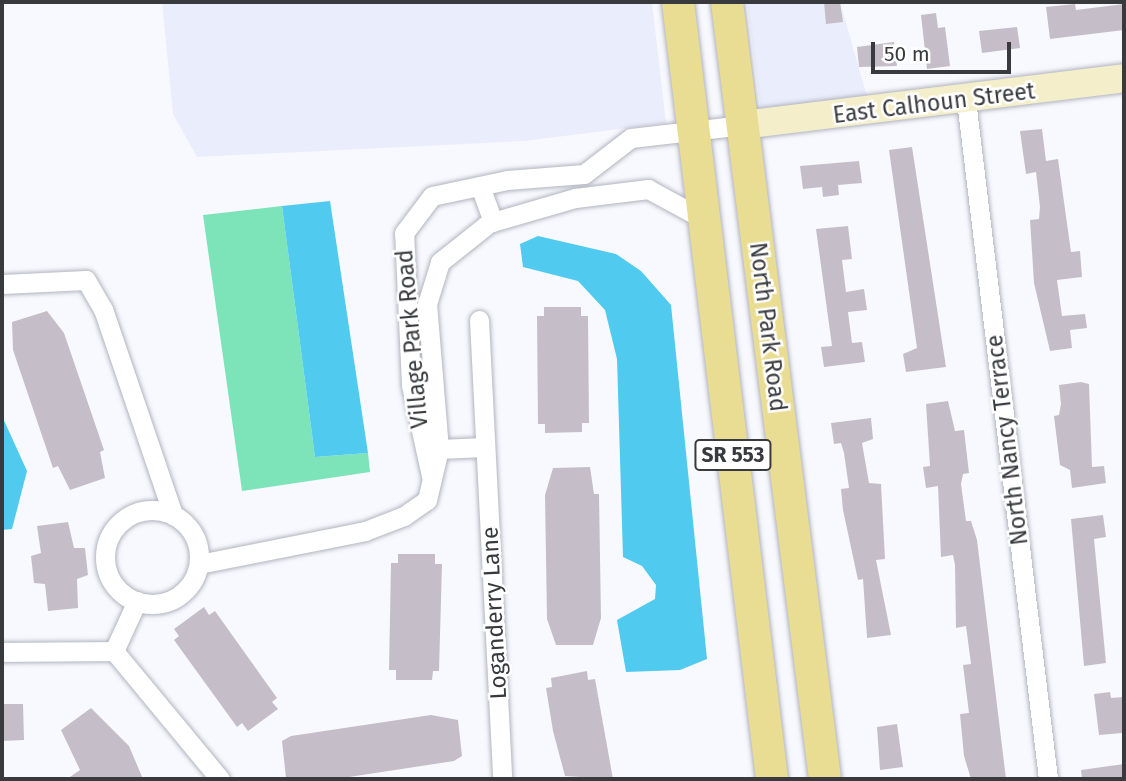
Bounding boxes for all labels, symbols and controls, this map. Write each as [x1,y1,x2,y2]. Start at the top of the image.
scale bar [874,28,1014,72]
text: 50 m [884,41,930,67]
street label: East Calhoun Street [831,77,1037,129]
street label: North Park Road [744,241,792,413]
street label: Village Park Road [390,248,434,430]
street label: North Nancy Terrace [980,333,1034,547]
road number: SR 553 [693,438,773,472]
street label: Loganderry Lane [476,526,512,700]

